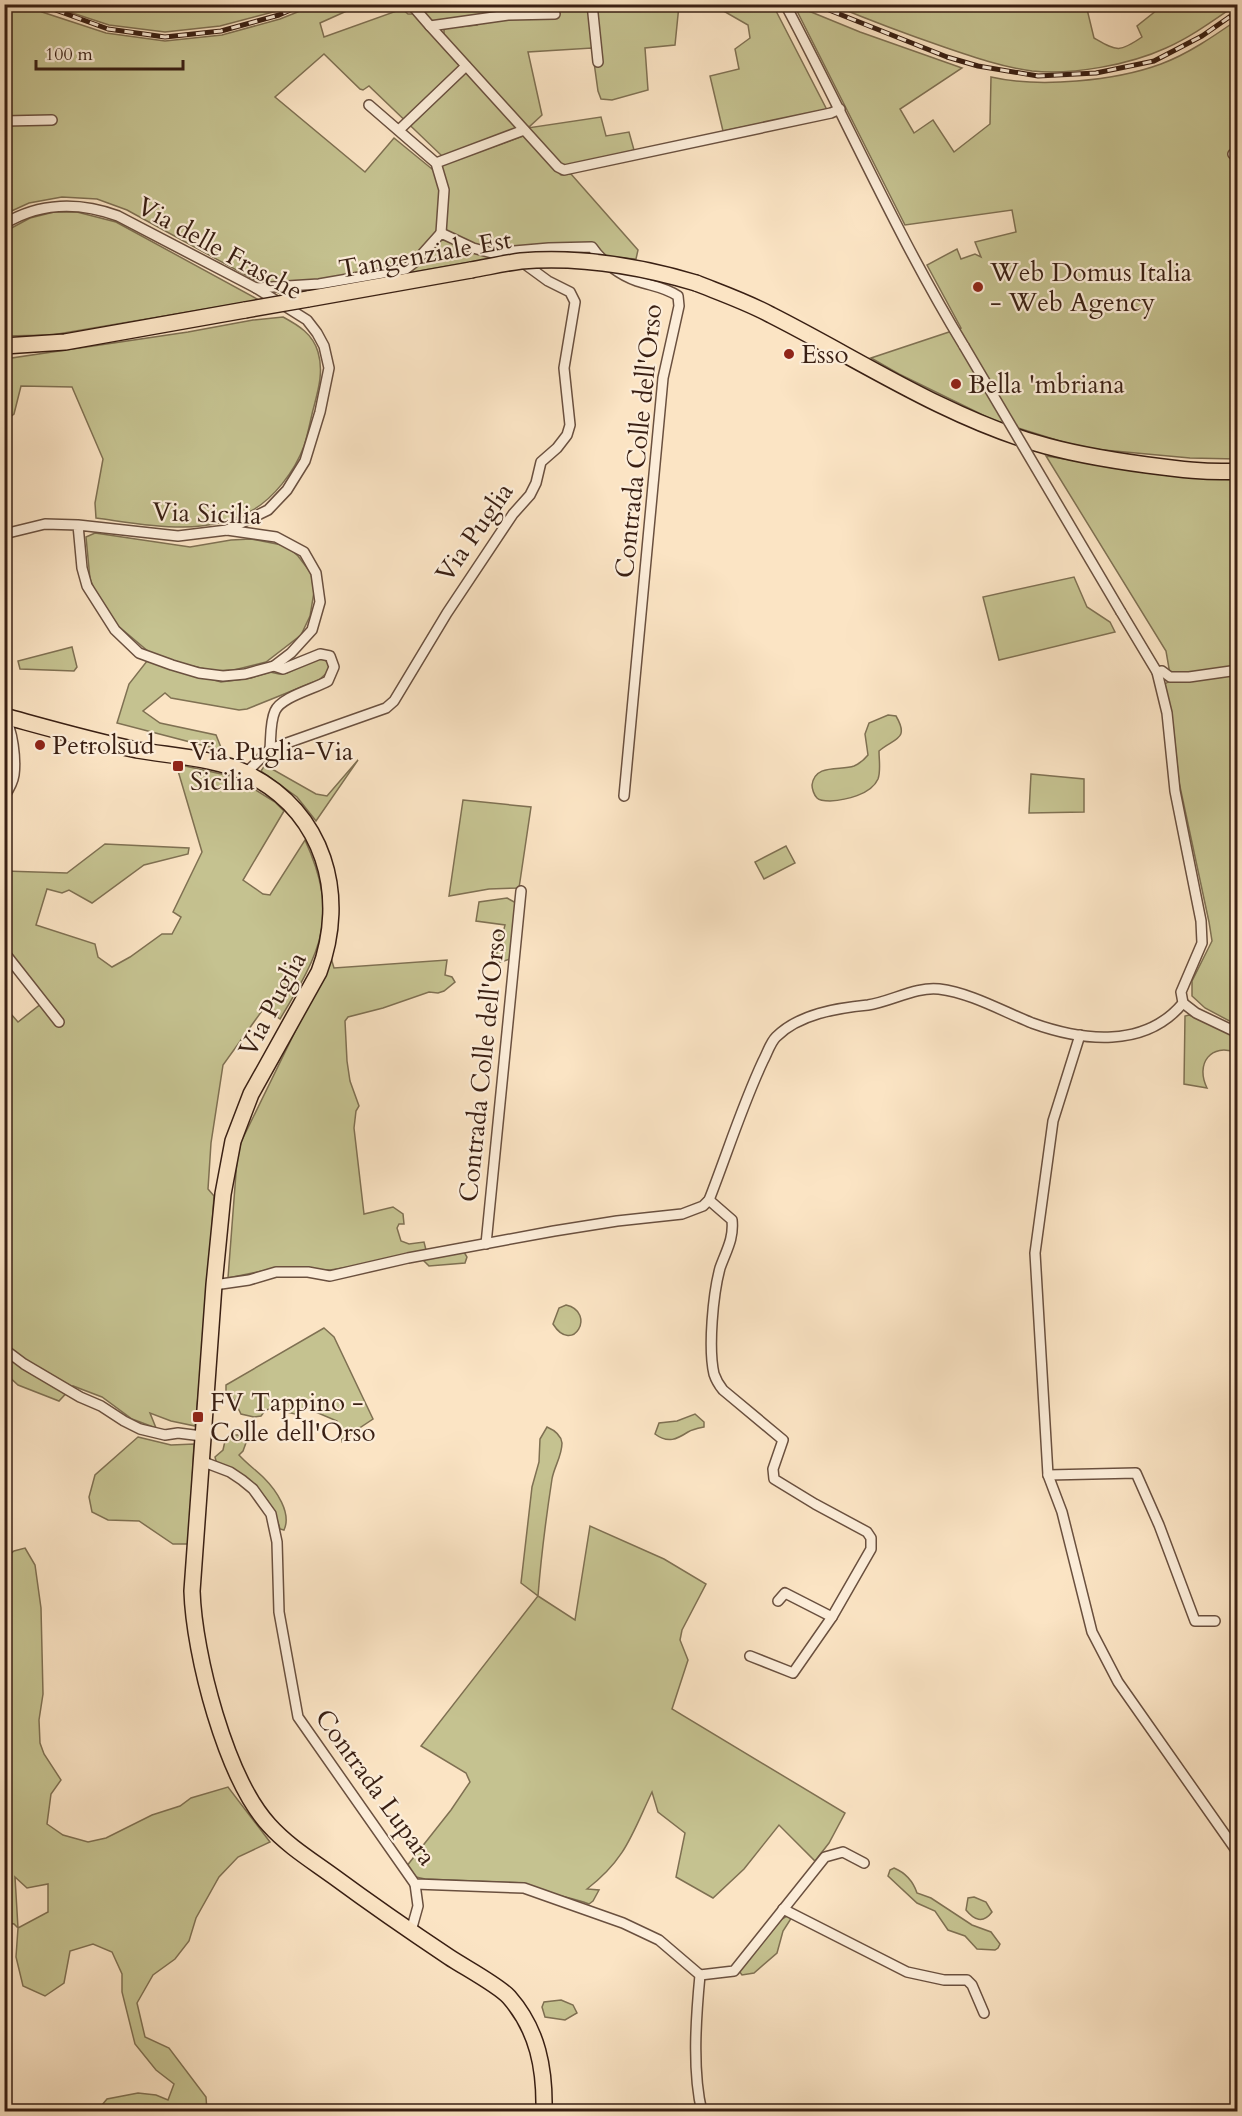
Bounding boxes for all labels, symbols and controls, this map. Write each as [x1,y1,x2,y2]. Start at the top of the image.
scale bar [36,33,183,71]
text: 100 m [45,42,93,67]
street label: Via delle Frasche [131,188,309,308]
street label: Tangenziale Est [336,222,514,287]
place label: Web Domus Italia - Web Agency [989,255,1192,320]
marker: Web Domus Italia - Web Agency [971,280,985,294]
street label: Contrada Colle dell'Orso [607,302,670,580]
place label: Esso [801,337,849,372]
marker: Esso [782,347,796,361]
place label: Bella 'mbriana [968,367,1125,402]
marker: Bella 'mbriana [949,377,963,391]
street label: Via Puglia [427,476,521,589]
street label: Via Sicilia [152,494,262,533]
place label: Petrolsud [52,728,155,763]
place label: Via Puglia-Via Sicilia [190,734,353,799]
marker: Petrolsud [33,738,47,752]
marker: Via Puglia-Via Sicilia [171,759,185,773]
street label: Contrada Colle dell'Orso [451,926,514,1204]
street label: Via Puglia [230,946,315,1063]
place label: FV Tappino - Colle dell'Orso [210,1385,375,1450]
marker: FV Tappino - Colle dell'Orso [191,1410,205,1424]
street label: Contrada Lupara [307,1702,444,1873]

